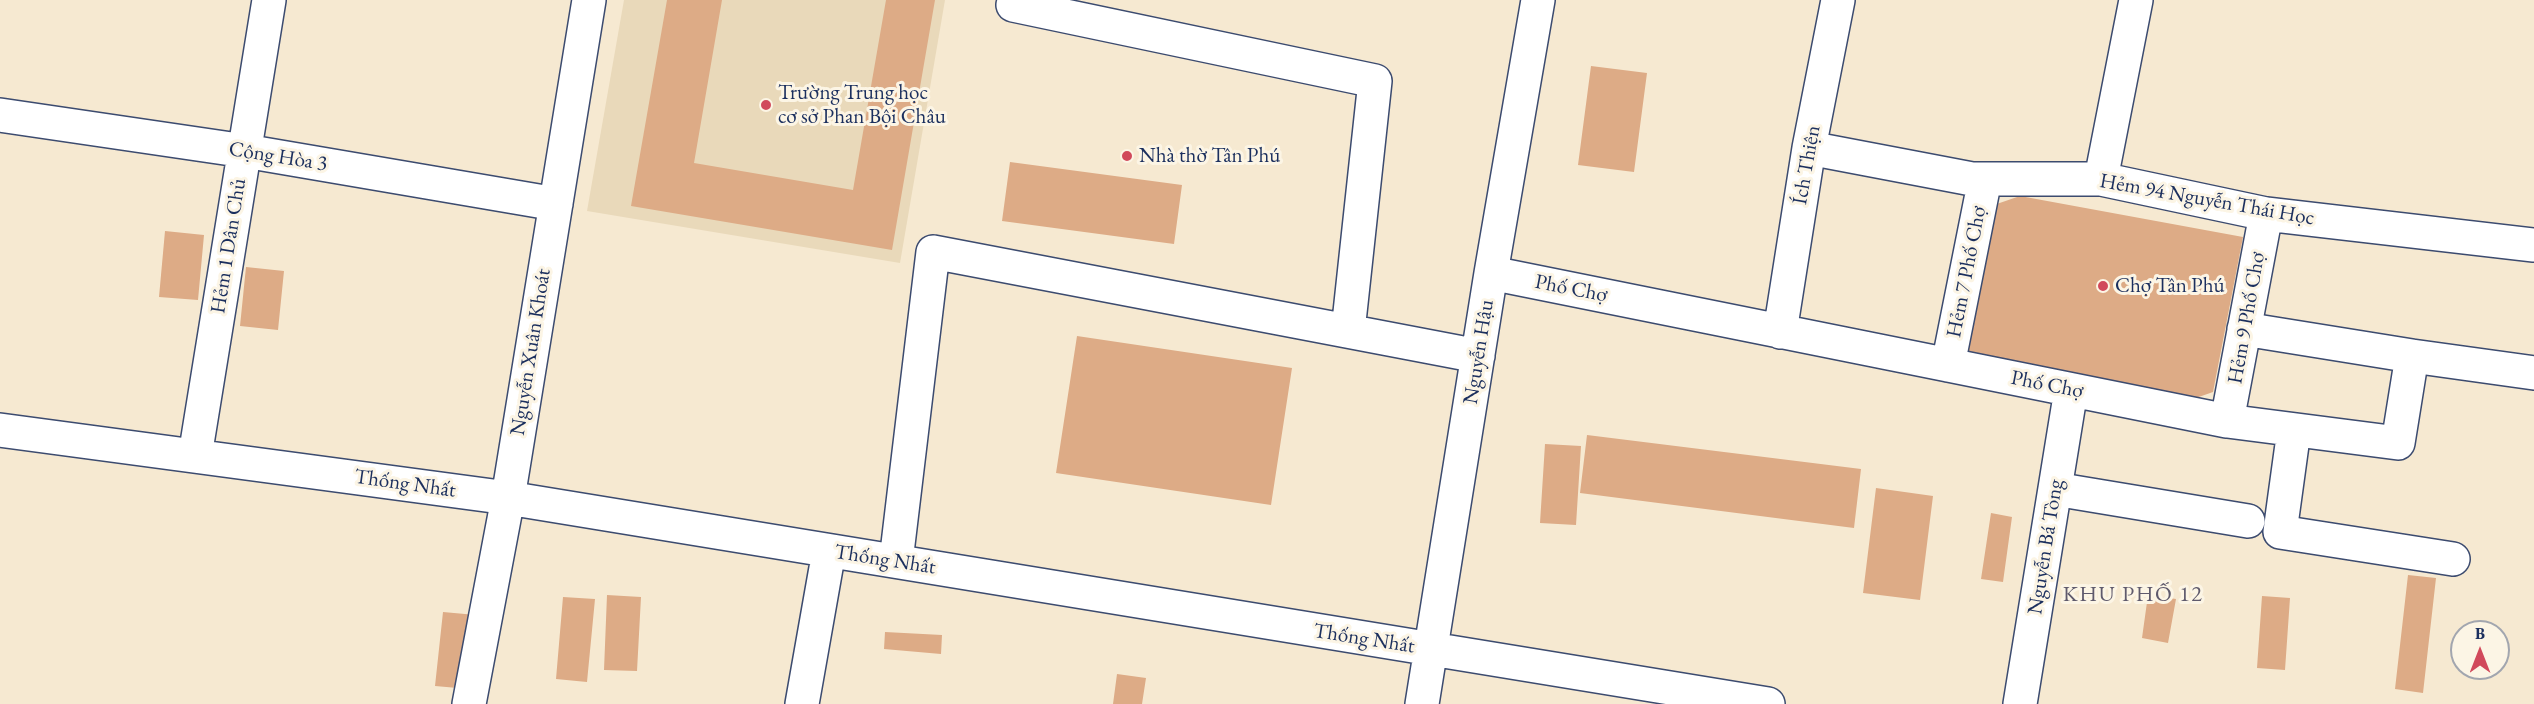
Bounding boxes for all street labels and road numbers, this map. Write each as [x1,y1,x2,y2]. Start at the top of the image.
street label: Ích Thiện [1788,123,1826,207]
street label: Cộng Hòa 3 [227,137,329,177]
street label: Hẻm 94 Nguyễn Thái Học [2098,169,2316,231]
street label: Hẻm 1 Dân Chủ [206,177,252,315]
street label: Hẻm 7 Phố Chợ [1942,204,1992,340]
street label: Hẻm 9 Phố Chợ [2223,250,2271,386]
street label: Nguyễn Xuân Khoát [505,267,557,437]
street label: Phố Chợ [1533,270,1609,308]
street label: Nguyễn Hậu [1458,298,1500,406]
street label: Phố Chợ [2009,366,2085,404]
street label: Thống Nhất [353,464,457,504]
street label: Nguyễn Bá Tòng [2023,478,2069,616]
street label: Thống Nhất [833,540,937,580]
street label: Thống Nhất [1312,619,1416,659]

